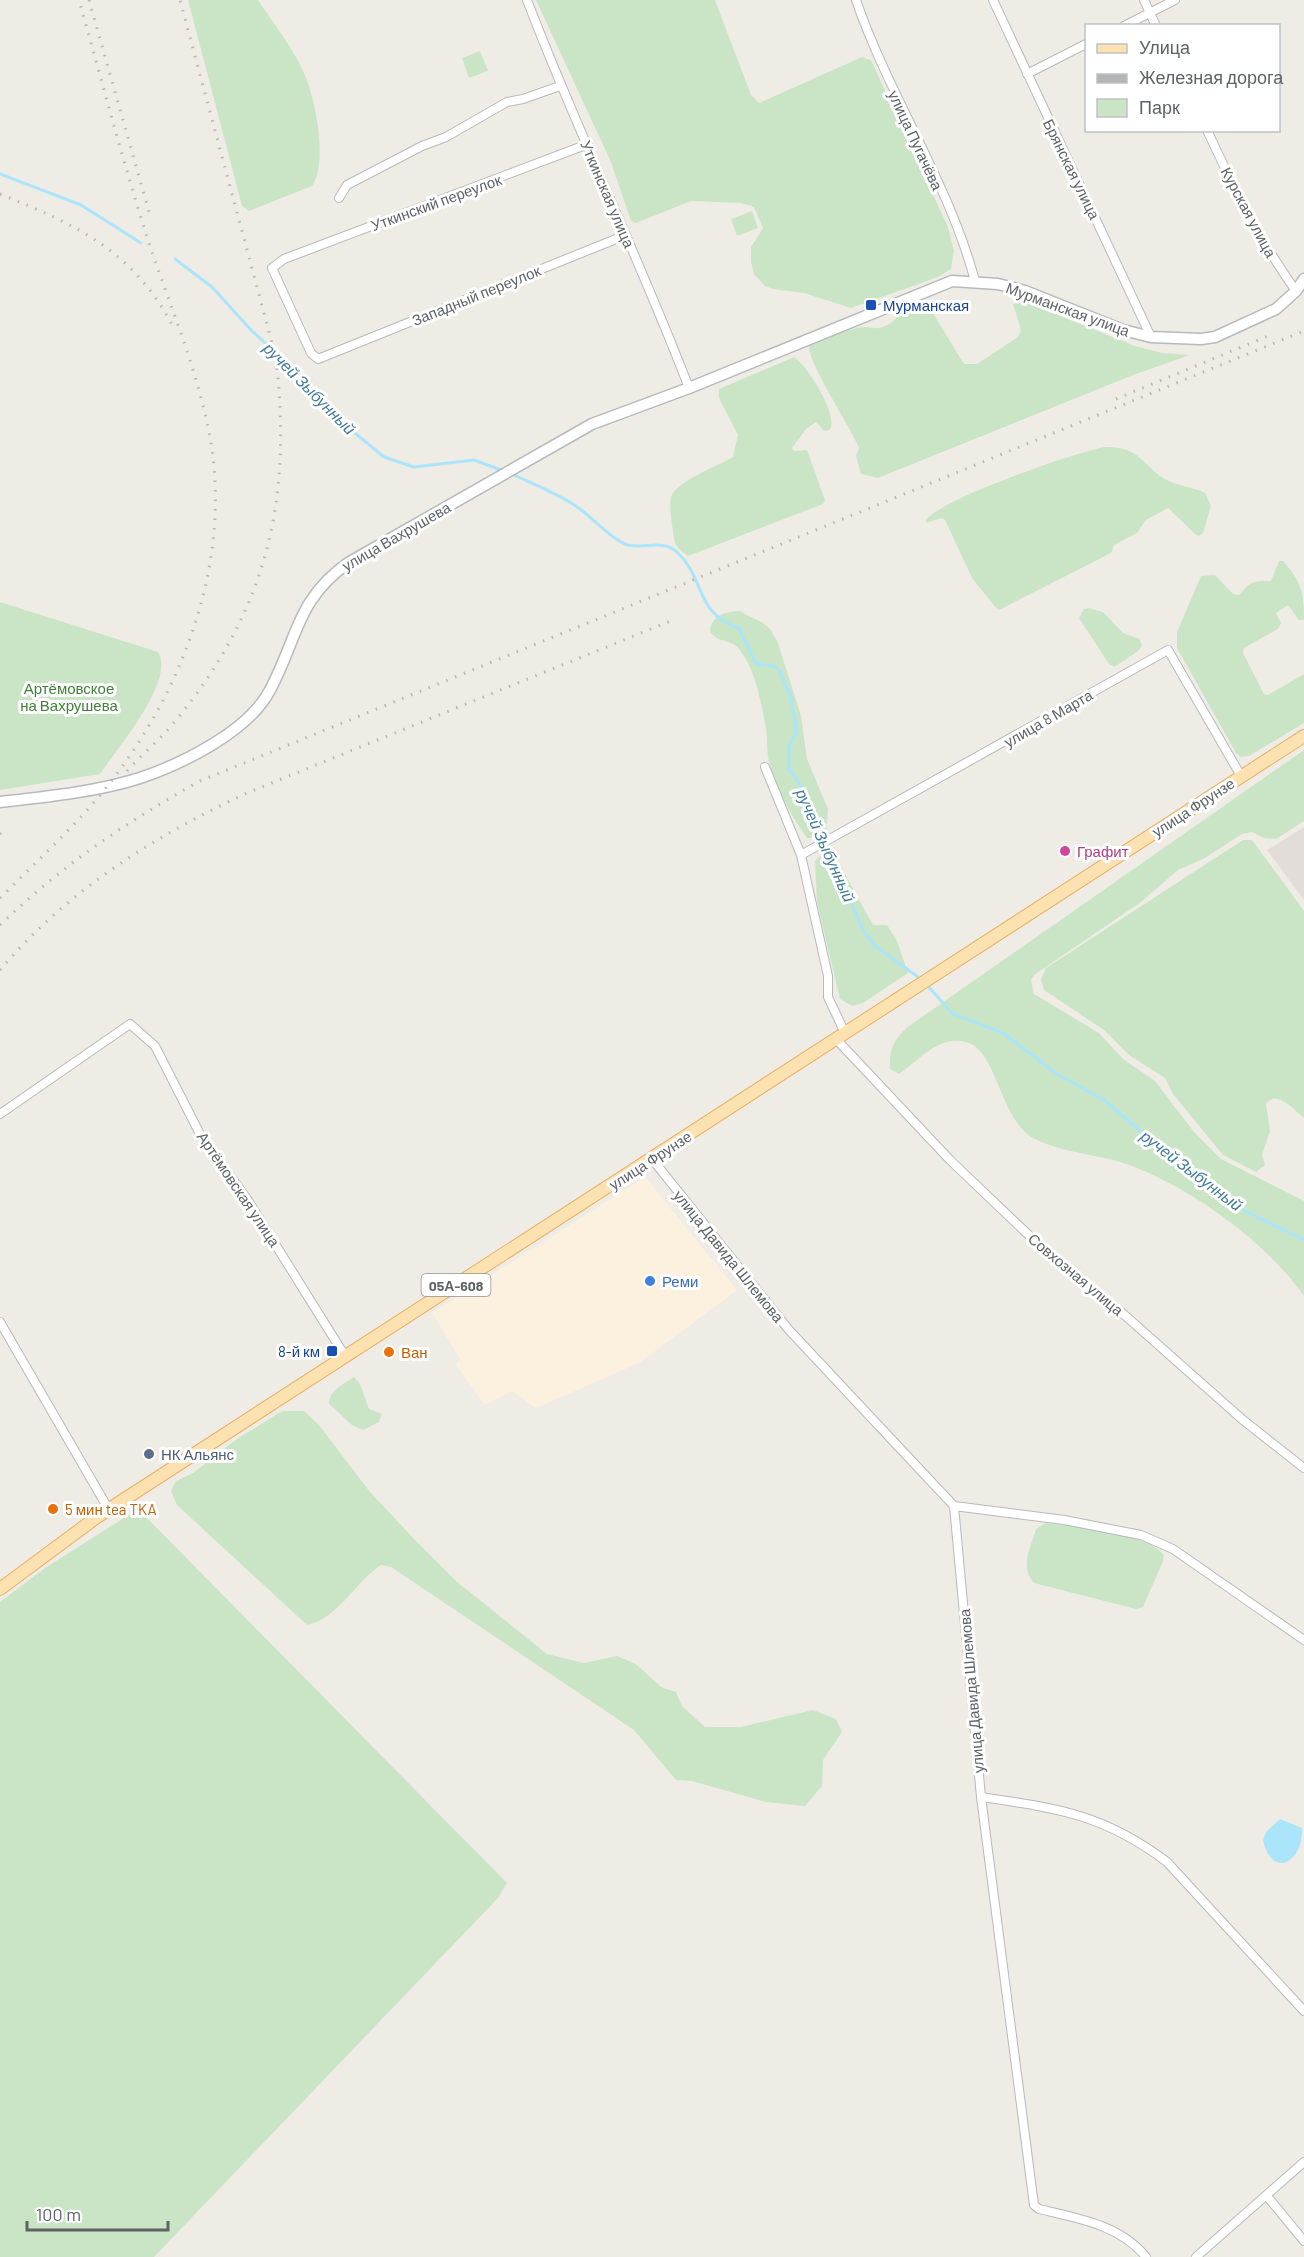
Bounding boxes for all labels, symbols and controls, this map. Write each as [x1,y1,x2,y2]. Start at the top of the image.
legend [1085,24,1280,132]
text: Улица [1139,36,1191,58]
text: Железная дорога [1139,66,1284,88]
street label: улица Пугачёва [885,87,947,193]
text: Парк [1139,96,1180,118]
street label: Брянская улица [1040,116,1104,223]
street label: Уткинская улица [577,138,639,251]
street label: Курская улица [1218,164,1281,261]
street label: Уткинский переулок [368,170,504,234]
street label: Западный переулок [409,261,543,329]
street label: Мурманская улица [1004,278,1133,340]
place label: Мурманская [883,296,969,314]
marker: Мурманская [864,298,878,312]
water label: ручей Зыбунный [259,337,360,438]
street label: улица Вахрушева [339,497,454,574]
park label: Артёмовское на Вахрушева [20,679,118,714]
street label: улица 8 Марта [1001,685,1096,751]
street label: улица Фрунзе [1148,774,1238,840]
water label: ручей Зыбунный [792,784,860,905]
place label: Графит [1077,842,1129,860]
marker: Графит [1058,844,1072,858]
water label: ручей Зыбунный [1137,1125,1247,1214]
street label: улица Фрунзе [605,1127,695,1193]
street label: Артёмовская улица [194,1128,285,1250]
street label: улица Давида Шлемова [670,1186,788,1326]
street label: Совхозная улица [1025,1229,1128,1319]
place label: Реми [662,1272,698,1290]
road number: 05А-608 [422,1274,490,1296]
marker: Реми [643,1274,657,1288]
place label: 8-й км [278,1342,320,1360]
place label: Ван [401,1343,428,1361]
marker: 8-й км [325,1344,339,1358]
marker: Ван [382,1345,396,1359]
place label: НК Альянс [161,1445,235,1463]
marker: НК Альянс [142,1447,156,1461]
place label: 5 мин tea TKA [65,1500,157,1518]
marker: 5 мин tea TKA [46,1502,60,1516]
street label: улица Давида Шлемова [955,1607,987,1774]
scale bar [27,2194,168,2232]
text: 100 m [36,2203,81,2225]

